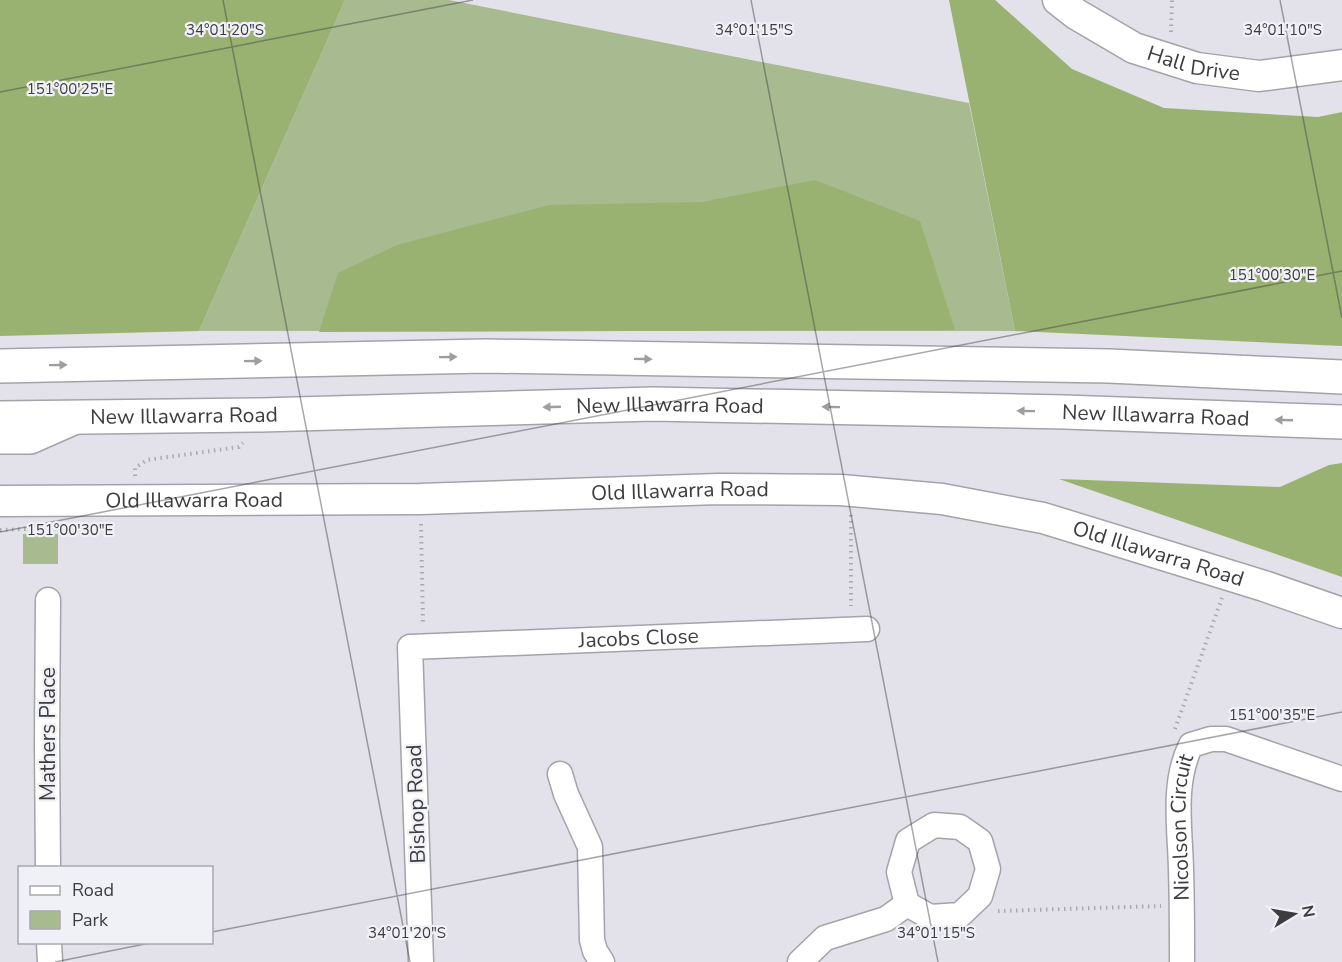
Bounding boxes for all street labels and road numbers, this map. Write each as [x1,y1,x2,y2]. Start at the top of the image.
street label: Hall Drive [1144,39,1242,87]
street label: New Illawarra Road [576,390,764,420]
street label: New Illawarra Road [1061,398,1250,433]
street label: New Illawarra Road [90,401,278,431]
street label: Old Illawarra Road [591,475,769,507]
street label: Old Illawarra Road [105,486,283,514]
street label: Old Illawarra Road [1069,514,1247,593]
street label: Jacobs Close [577,622,699,654]
street label: Mathers Place [34,667,62,801]
street label: Bishop Road [400,744,432,864]
street label: Nicolson Circuit [1164,749,1200,901]

